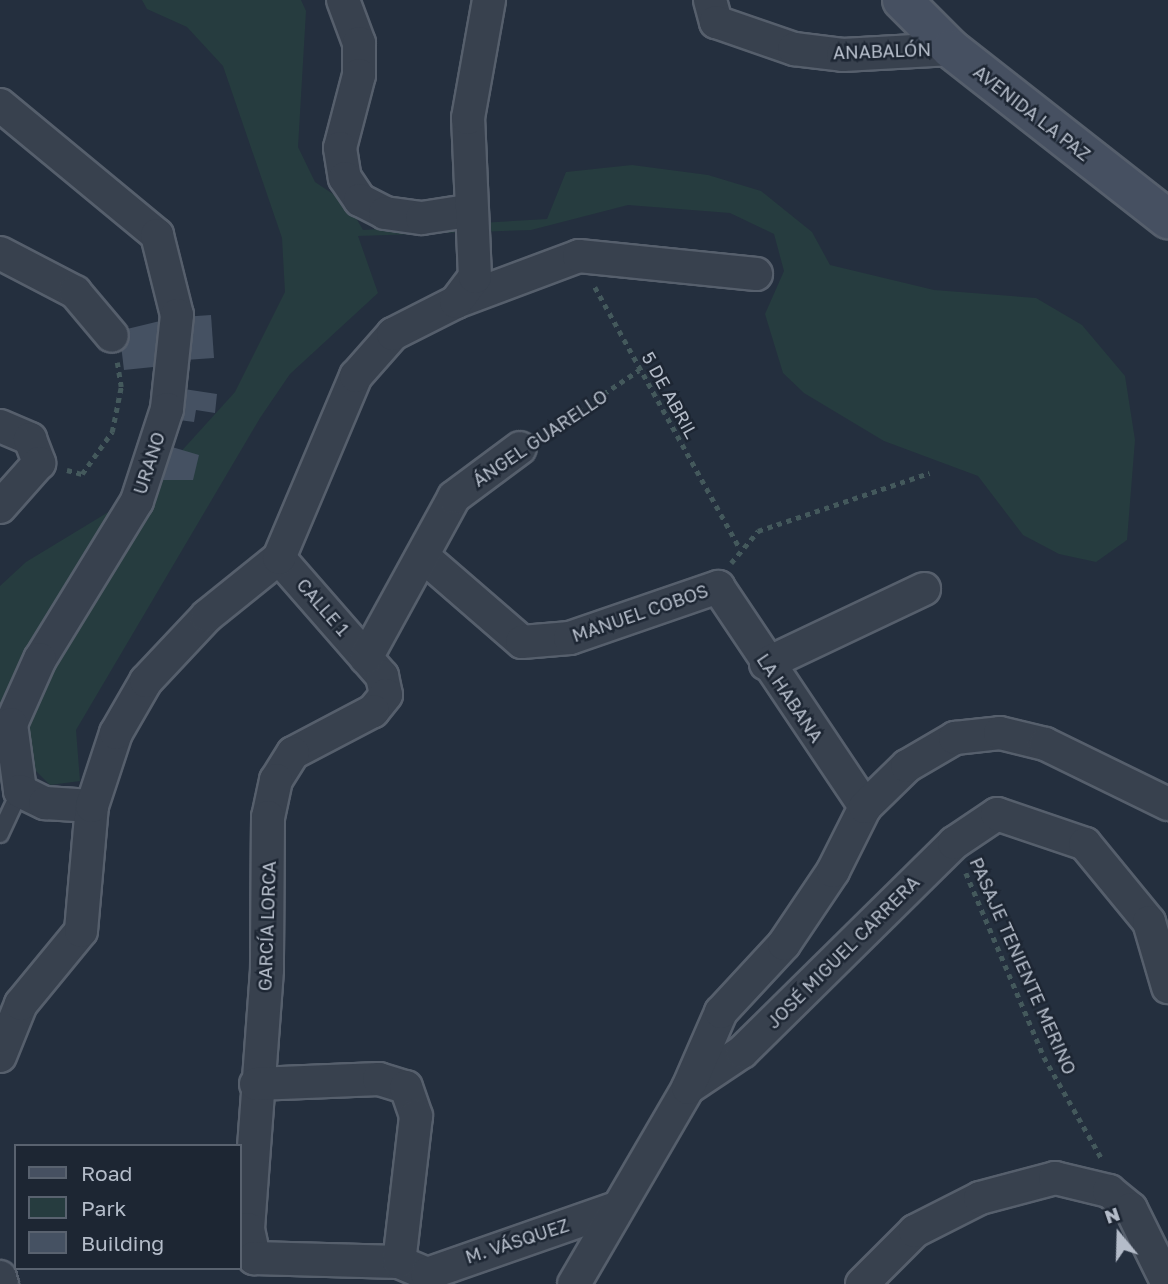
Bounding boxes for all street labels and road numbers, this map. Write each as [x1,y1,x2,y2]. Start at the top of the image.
street label: ANABALÓN [833,38,931,64]
street label: AVENIDA LA PAZ [969,61,1095,165]
street label: 5 DE ABRIL [637,348,703,442]
street label: ÁNGEL GUARELLO [469,385,611,491]
street label: URANO [129,429,169,497]
street label: CALLE 1 [292,574,354,640]
street label: MANUEL COBOS [569,580,711,646]
street label: LA HABANA [752,649,828,747]
street label: PASAJE TENIENTE MERINO [965,854,1081,1078]
street label: GARCÍA LORCA [254,861,280,991]
street label: JOSÉ MIGUEL CARRERA [762,871,924,1033]
street label: M. VÁSQUEZ [463,1214,571,1268]

